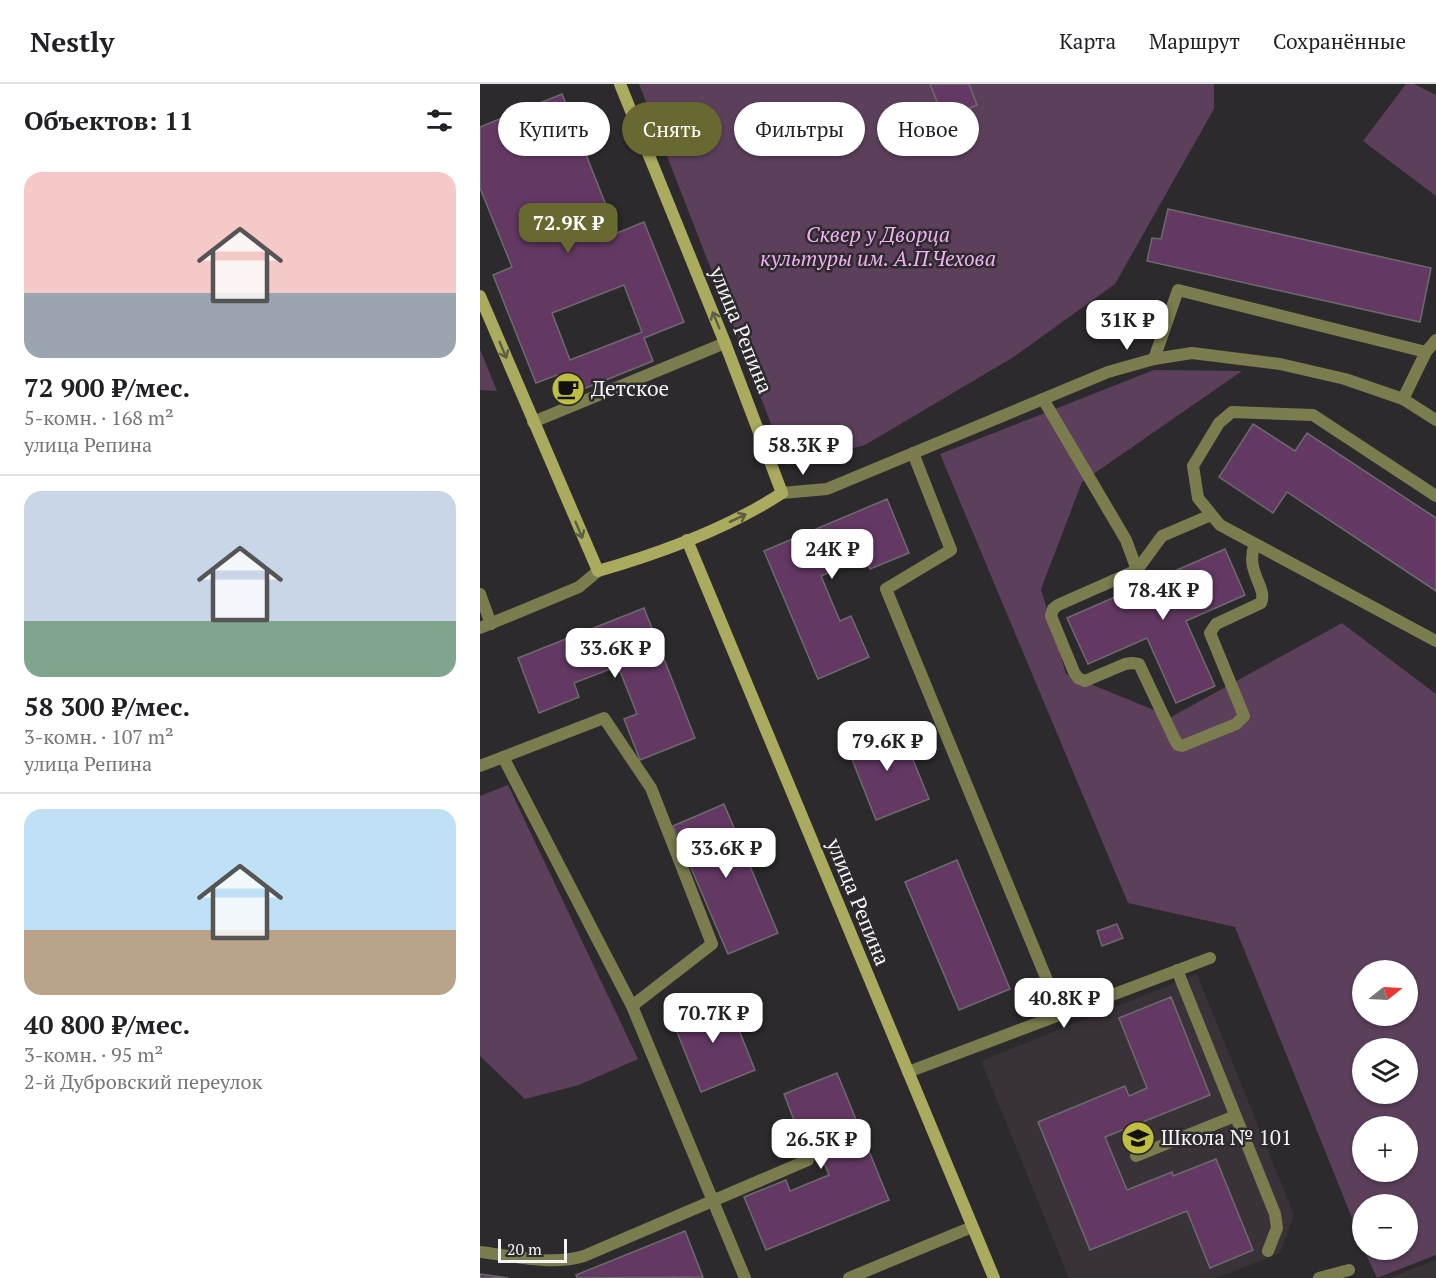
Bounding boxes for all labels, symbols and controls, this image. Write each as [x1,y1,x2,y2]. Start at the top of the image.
text: Nestly [30,23,114,60]
text: Карта [1059,27,1116,55]
text: Маршрут [1149,27,1240,55]
text: Сохранённые [1273,27,1406,55]
chip: Купить [498,102,610,156]
chip: Снять [622,102,722,156]
chip: Фильтры [734,102,865,156]
chip: Новое [877,102,979,156]
text: Объектов: 11 [24,103,194,137]
icon: filters [423,104,456,137]
pin: 72.9K ₽ [513,203,623,254]
text: 72.9K ₽ [533,209,603,236]
icon: home [186,211,294,319]
park label: Сквер у Дворца культуры им. А.П.Чехова [760,220,996,272]
street label: улица Репина [703,261,780,398]
pin: 31K ₽ [1085,300,1169,351]
text: 31K ₽ [1100,306,1154,333]
one-way arrow [710,311,721,330]
one-way arrow [498,341,509,359]
text: 72 900 ₽/мес. [24,370,190,404]
cafe icon: Детское [550,371,586,407]
place label: Детское [591,374,669,402]
text: 5-комн. · 168 m² [24,404,174,431]
pin: 58.3K ₽ [748,425,858,476]
text: улица Репина [24,431,152,458]
text: 58.3K ₽ [768,431,838,458]
one-way arrow [728,512,746,523]
one-way arrow [574,520,585,538]
pin: 24K ₽ [790,529,874,580]
icon: home [186,530,294,638]
text: 24K ₽ [805,535,859,562]
pin: 78.4K ₽ [1108,570,1218,621]
text: 78.4K ₽ [1128,576,1198,603]
pin: 33.6K ₽ [560,628,670,679]
text: 33.6K ₽ [580,634,650,661]
text: 58 300 ₽/мес. [24,689,190,723]
pin: 79.6K ₽ [832,721,942,772]
text: 3-комн. · 107 m² [24,723,174,750]
text: 79.6K ₽ [852,727,922,754]
text: улица Репина [24,750,152,777]
pin: 33.6K ₽ [671,828,781,879]
street label: улица Репина [820,833,897,970]
text: 33.6K ₽ [691,834,761,861]
icon: home [186,848,294,956]
north arrow [1352,960,1418,1026]
map controls [1352,960,1418,1260]
pin: 40.8K ₽ [1009,978,1119,1029]
text: 40.8K ₽ [1029,984,1099,1011]
pin: 70.7K ₽ [658,993,768,1044]
text: 70.7K ₽ [678,999,748,1026]
text: 40 800 ₽/мес. [24,1007,190,1041]
button: layers [1352,1038,1418,1104]
text: 3-комн. · 95 m² [24,1041,163,1068]
text: 2-й Дубровский переулок [24,1068,262,1095]
button: + [1352,1116,1418,1182]
pin: 26.5K ₽ [766,1119,876,1170]
school or university icon: Школа № 101 [1120,1120,1156,1156]
place label: Школа № 101 [1161,1123,1292,1151]
text: 26.5K ₽ [786,1125,856,1152]
button: − [1352,1194,1418,1260]
scale bar [498,1236,567,1264]
text: 20 m [507,1238,542,1260]

